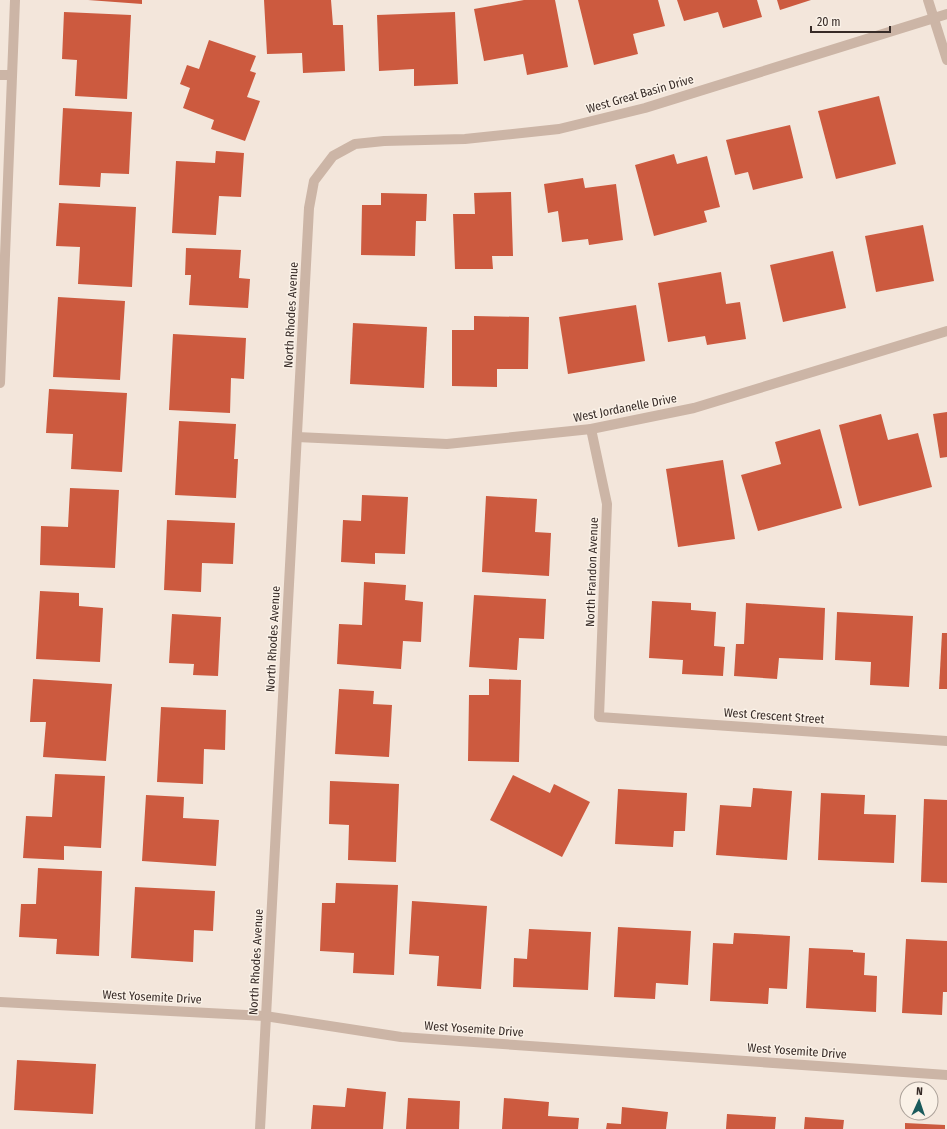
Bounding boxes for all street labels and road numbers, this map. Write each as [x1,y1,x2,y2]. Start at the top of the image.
street label: West Great Basin Drive [585,72,695,116]
street label: North Rhodes Avenue [281,261,301,368]
street label: West Jordanelle Drive [572,391,678,425]
street label: North Frandon Avenue [583,517,601,627]
street label: North Rhodes Avenue [263,585,283,692]
street label: West Crescent Street [723,705,825,727]
street label: North Rhodes Avenue [246,908,266,1015]
street label: West Yosemite Drive [102,987,202,1007]
street label: West Yosemite Drive [424,1019,524,1039]
street label: West Yosemite Drive [747,1041,847,1061]

